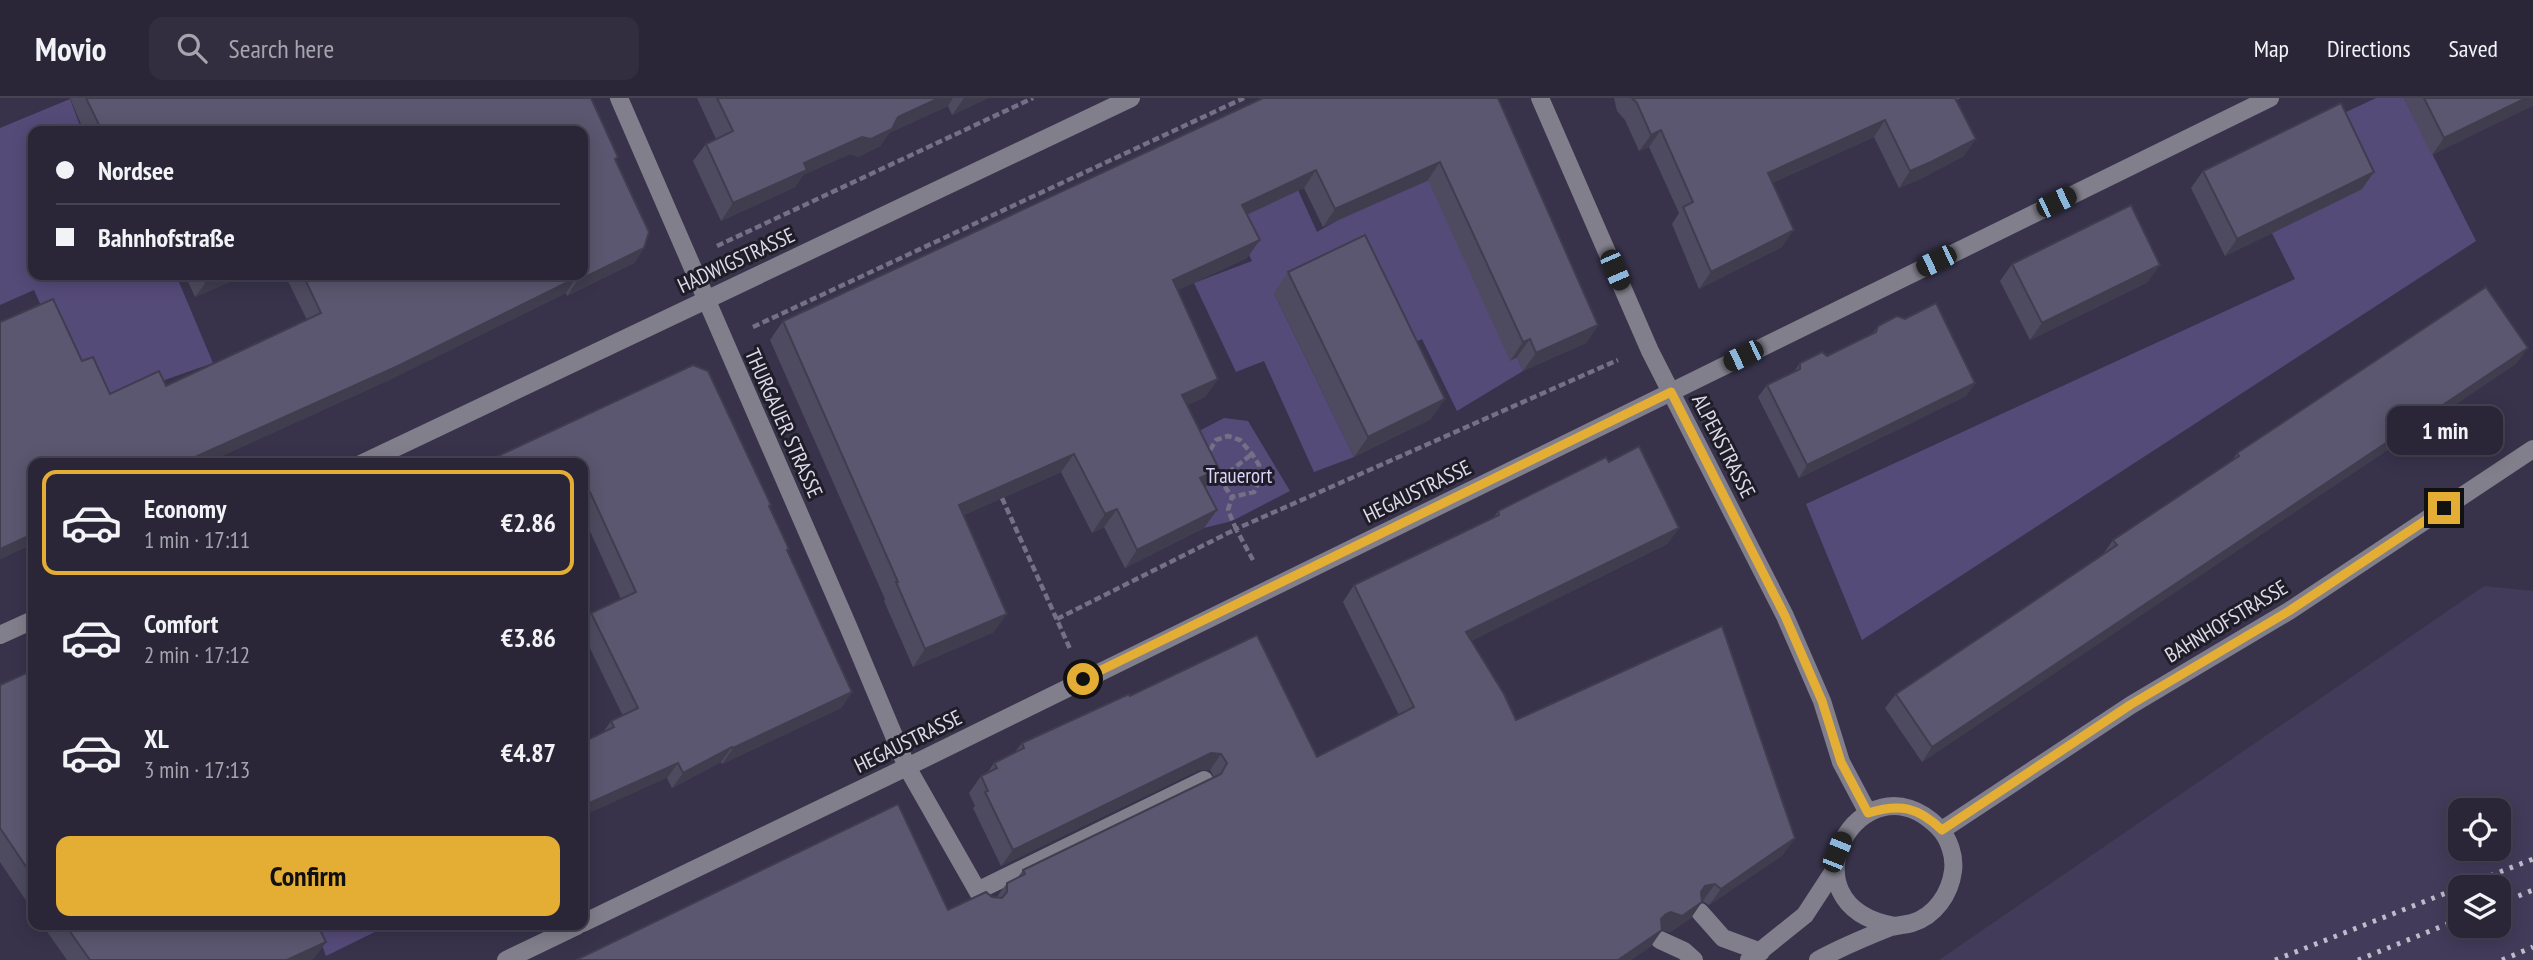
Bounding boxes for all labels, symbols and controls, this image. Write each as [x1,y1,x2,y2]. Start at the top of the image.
search box [149,17,639,80]
text: Movio [35,27,107,70]
icon: search [173,29,211,67]
text: Search here [229,32,334,65]
text: Map [2254,33,2289,64]
text: Directions [2327,33,2411,64]
text: Saved [2449,33,2498,64]
text: Nordsee [98,154,174,187]
car [2033,183,2080,221]
text: Bahnhofstraße [98,221,235,254]
street label: HADWIGSTRASSE [673,221,799,299]
car [1913,242,1960,280]
car [1598,247,1633,293]
car [1720,337,1767,375]
street label: THURGAUER STRASSE [739,344,829,502]
street label: ALPENSTRASSE [1686,389,1762,503]
callout: 1 min [2386,406,2502,456]
text: 1 min [2422,416,2468,445]
street label: HEGAUSTRASSE [1359,453,1475,529]
park label: Trauerort [1206,462,1272,489]
icon: car [60,491,123,554]
text: Economy [144,492,226,525]
route end [2428,492,2460,524]
text: €2.86 [501,506,556,539]
text: 1 min · 17:11 [144,525,250,554]
street label: BAHNHOFSTRASSE [2160,574,2292,668]
icon: car [60,606,123,669]
text: Comfort [144,607,218,640]
text: €3.86 [501,621,556,654]
text: 2 min · 17:12 [144,640,250,669]
route start [1067,663,1099,695]
street label: HEGAUSTRASSE [850,703,966,779]
icon: car [60,721,123,784]
text: XL [144,722,169,755]
text: €4.87 [501,736,556,769]
text: 3 min · 17:13 [144,755,250,784]
map controls [2448,798,2511,938]
button: locate [2448,798,2511,861]
car [1820,829,1855,875]
button: Confirm [56,836,560,916]
button: layers [2448,875,2511,938]

